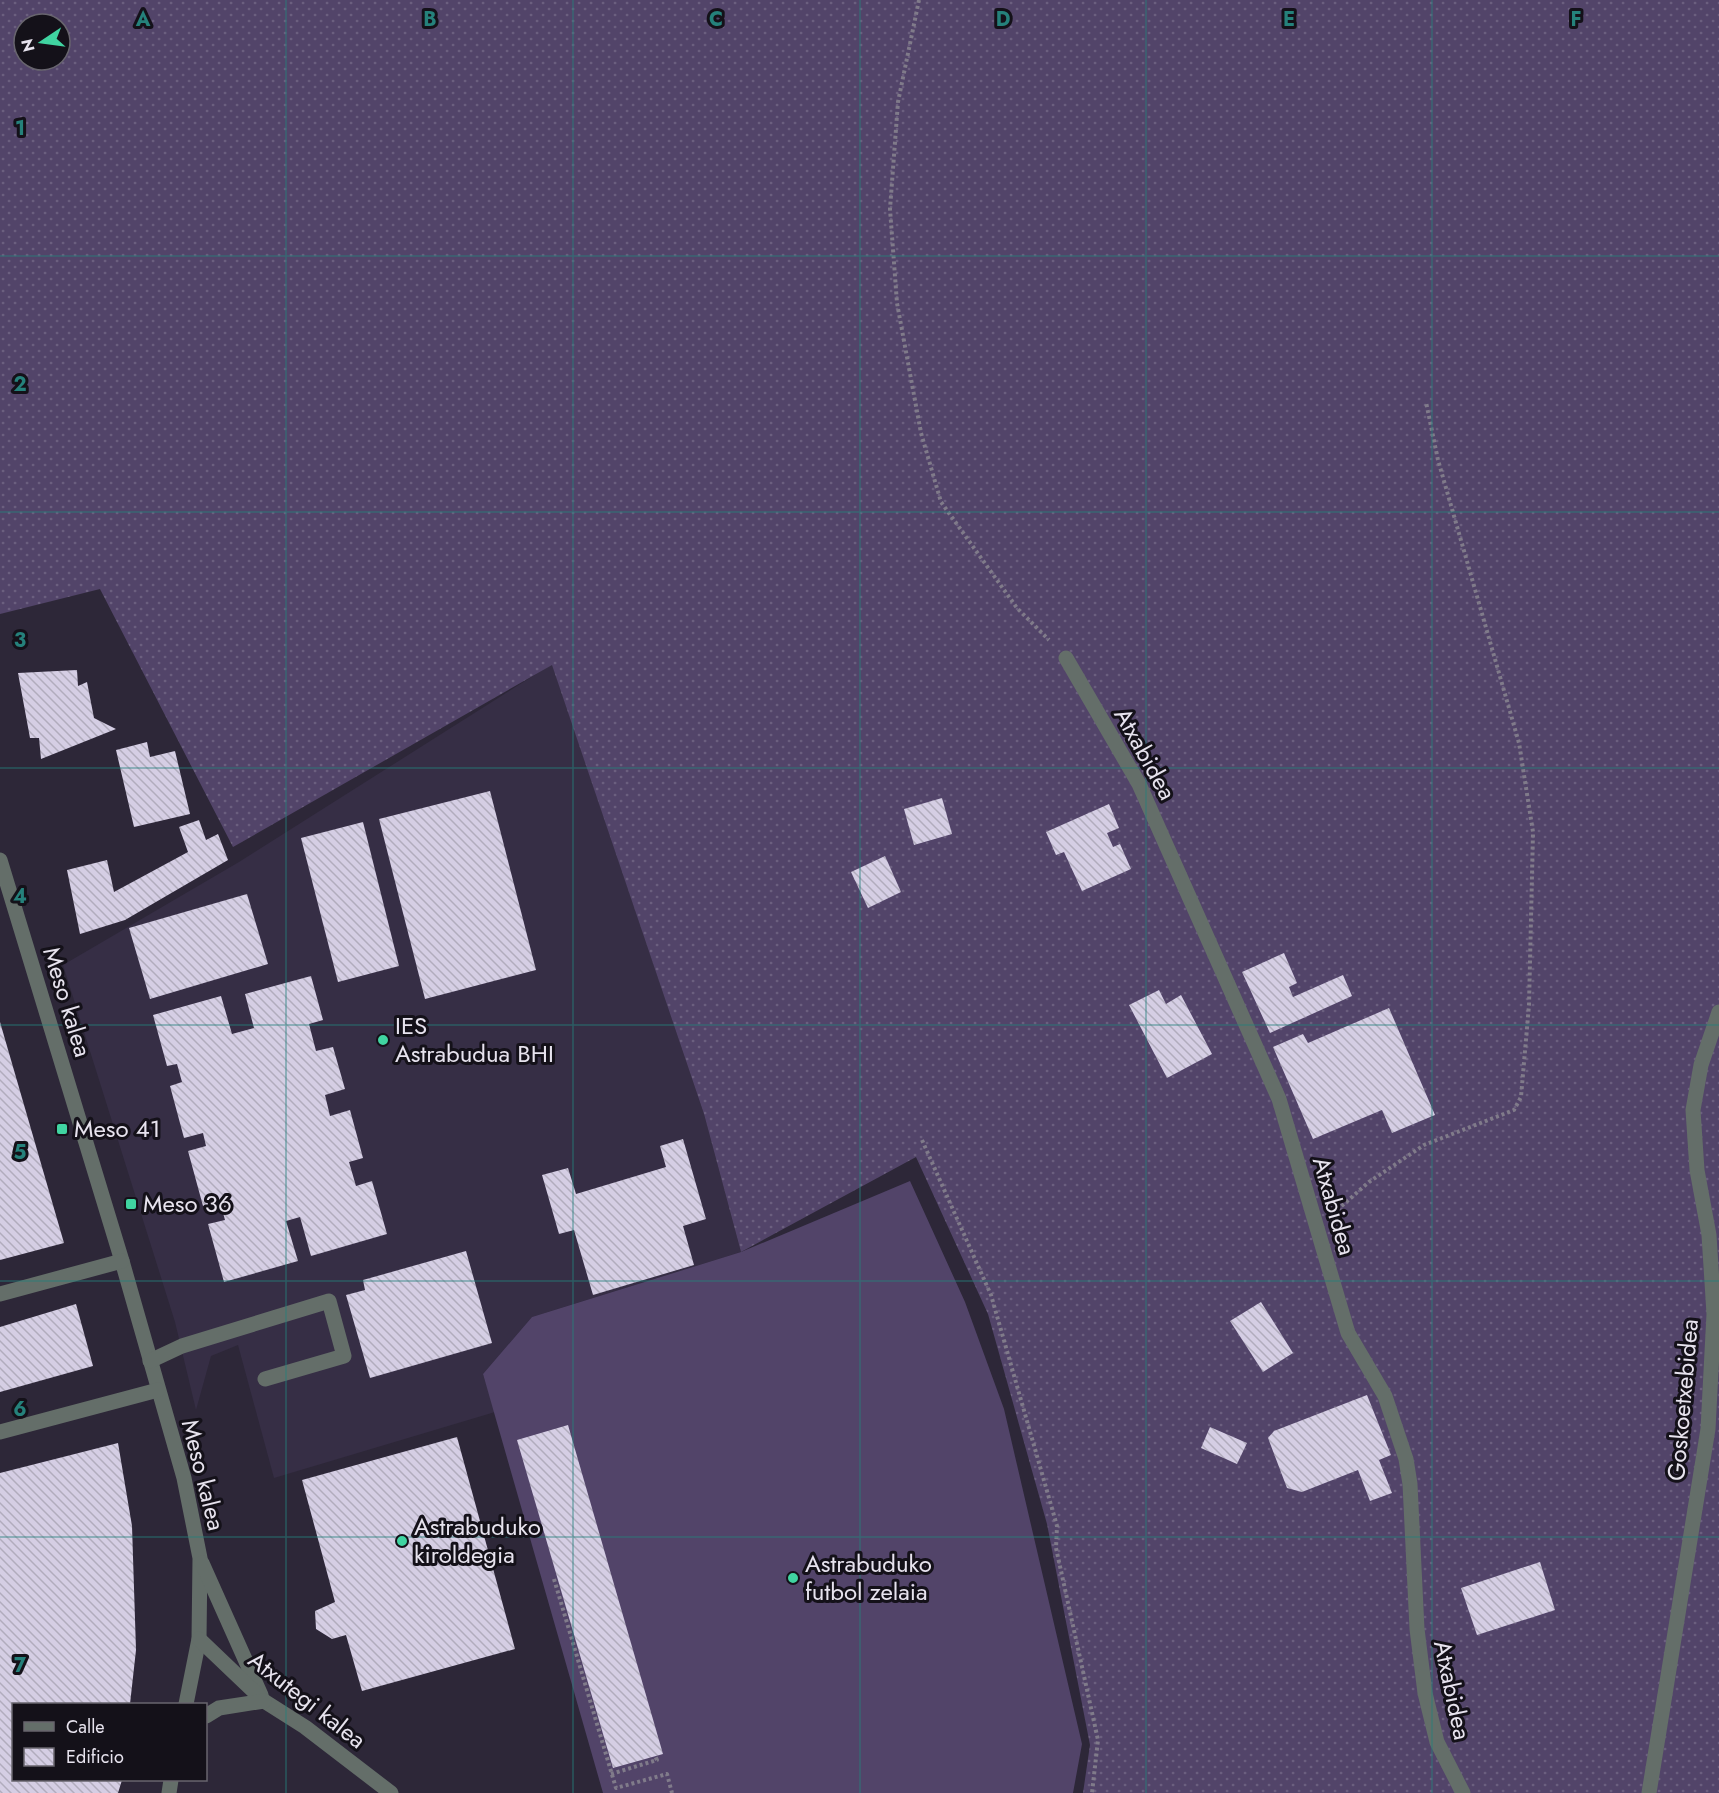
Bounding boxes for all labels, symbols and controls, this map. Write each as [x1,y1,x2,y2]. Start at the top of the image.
text: A [135,5,151,34]
text: B [423,5,437,34]
text: C [709,5,723,34]
text: D [996,5,1010,34]
text: E [1283,5,1295,34]
text: F [1570,5,1582,34]
north arrow [12,12,72,72]
text: N [15,36,41,54]
text: 1 [15,114,25,143]
text: 2 [13,370,27,399]
text: 3 [14,626,26,655]
street label: Atxabidea [1106,701,1185,806]
text: 4 [13,882,27,911]
street label: Meso kalea [34,943,101,1061]
place label: IES Astrabudua BHI [395,1008,554,1071]
marker: IES Astrabudua BHI [376,1033,390,1047]
place label: Meso 41 [74,1111,161,1146]
marker: Meso 41 [55,1122,69,1136]
text: 5 [14,1138,27,1167]
street label: Atxabidea [1304,1153,1365,1259]
place label: Meso 36 [143,1186,232,1221]
marker: Meso 36 [124,1197,138,1211]
street label: Goskoetxebidea [1658,1318,1707,1482]
text: 6 [13,1395,27,1424]
street label: Meso kalea [173,1416,234,1534]
place label: Astrabuduko kiroldegia [414,1509,541,1572]
marker: Astrabuduko kiroldegia [395,1534,409,1548]
place label: Astrabuduko futbol zelaia [805,1546,932,1609]
marker: Astrabuduko futbol zelaia [786,1571,800,1585]
street label: Atxabidea [1425,1637,1480,1743]
street label: Atxutegi kalea [241,1642,374,1757]
text: 7 [14,1651,27,1680]
legend [12,1703,207,1781]
text: Calle [66,1714,105,1740]
text: Edificio [66,1744,124,1770]

